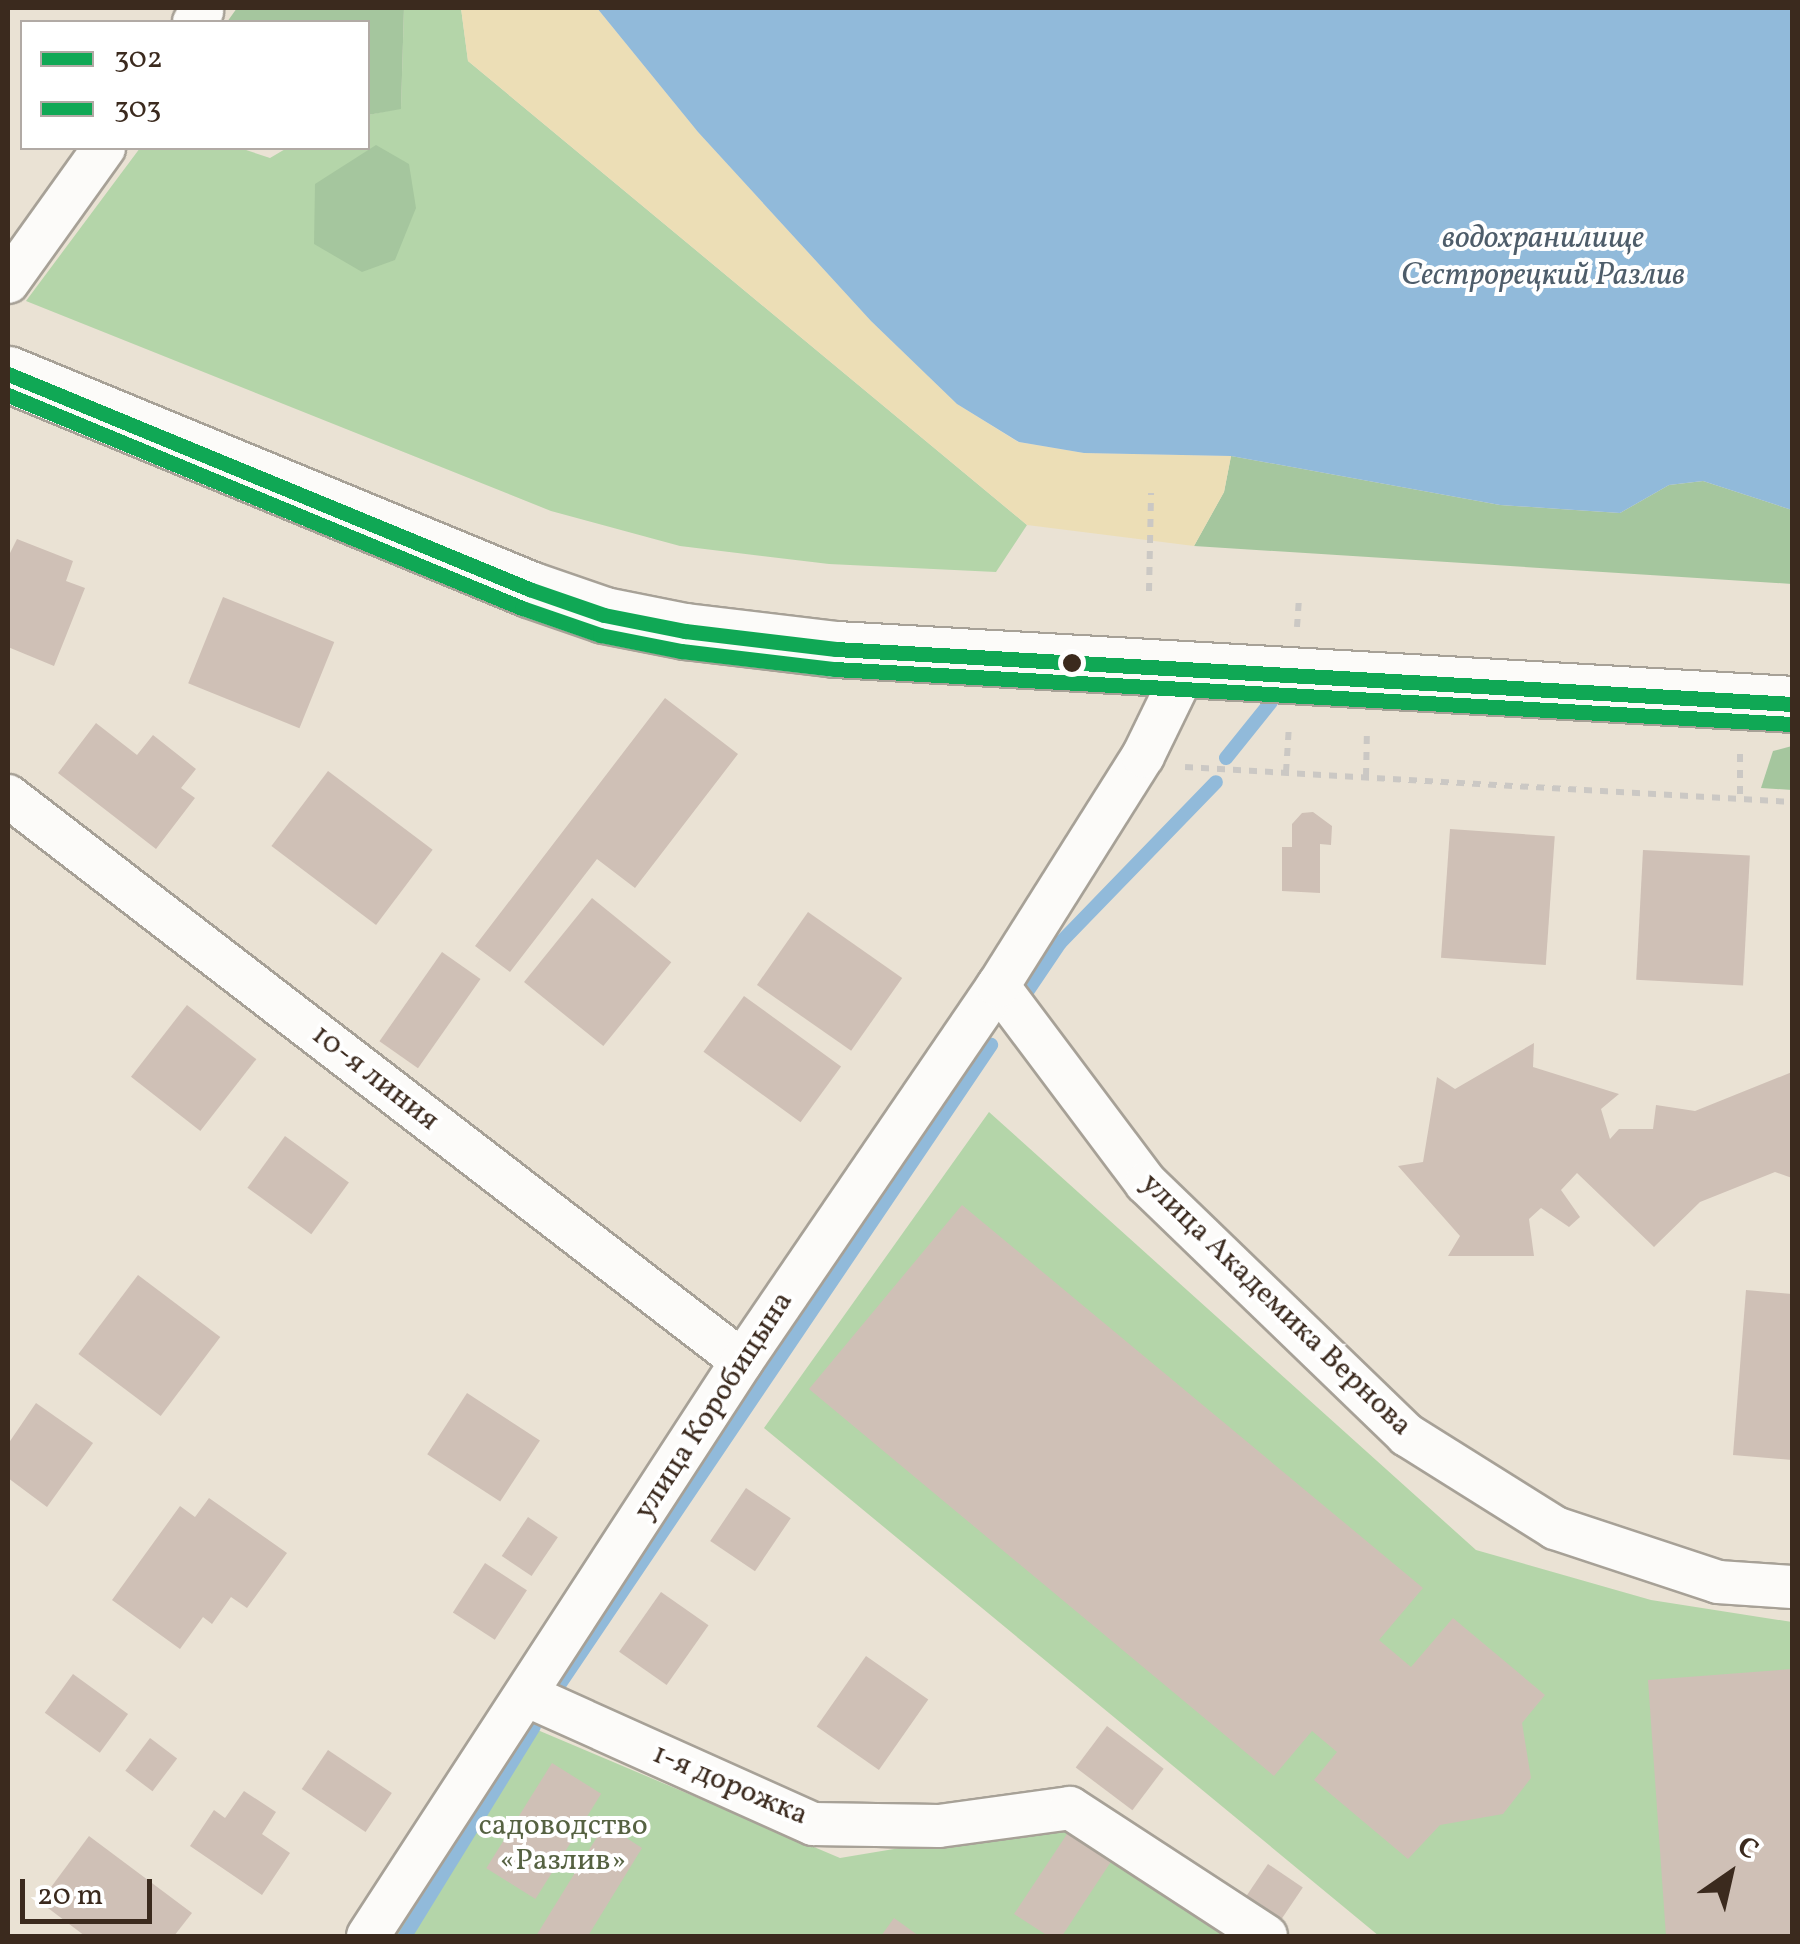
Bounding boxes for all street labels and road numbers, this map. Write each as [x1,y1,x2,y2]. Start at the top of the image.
street label: 10-я линия [304,1017,446,1139]
street label: улица Академика Вернова [1133,1166,1419,1444]
street label: улица Коробицына [627,1285,801,1527]
street label: 1-я дорожка [647,1736,813,1834]

